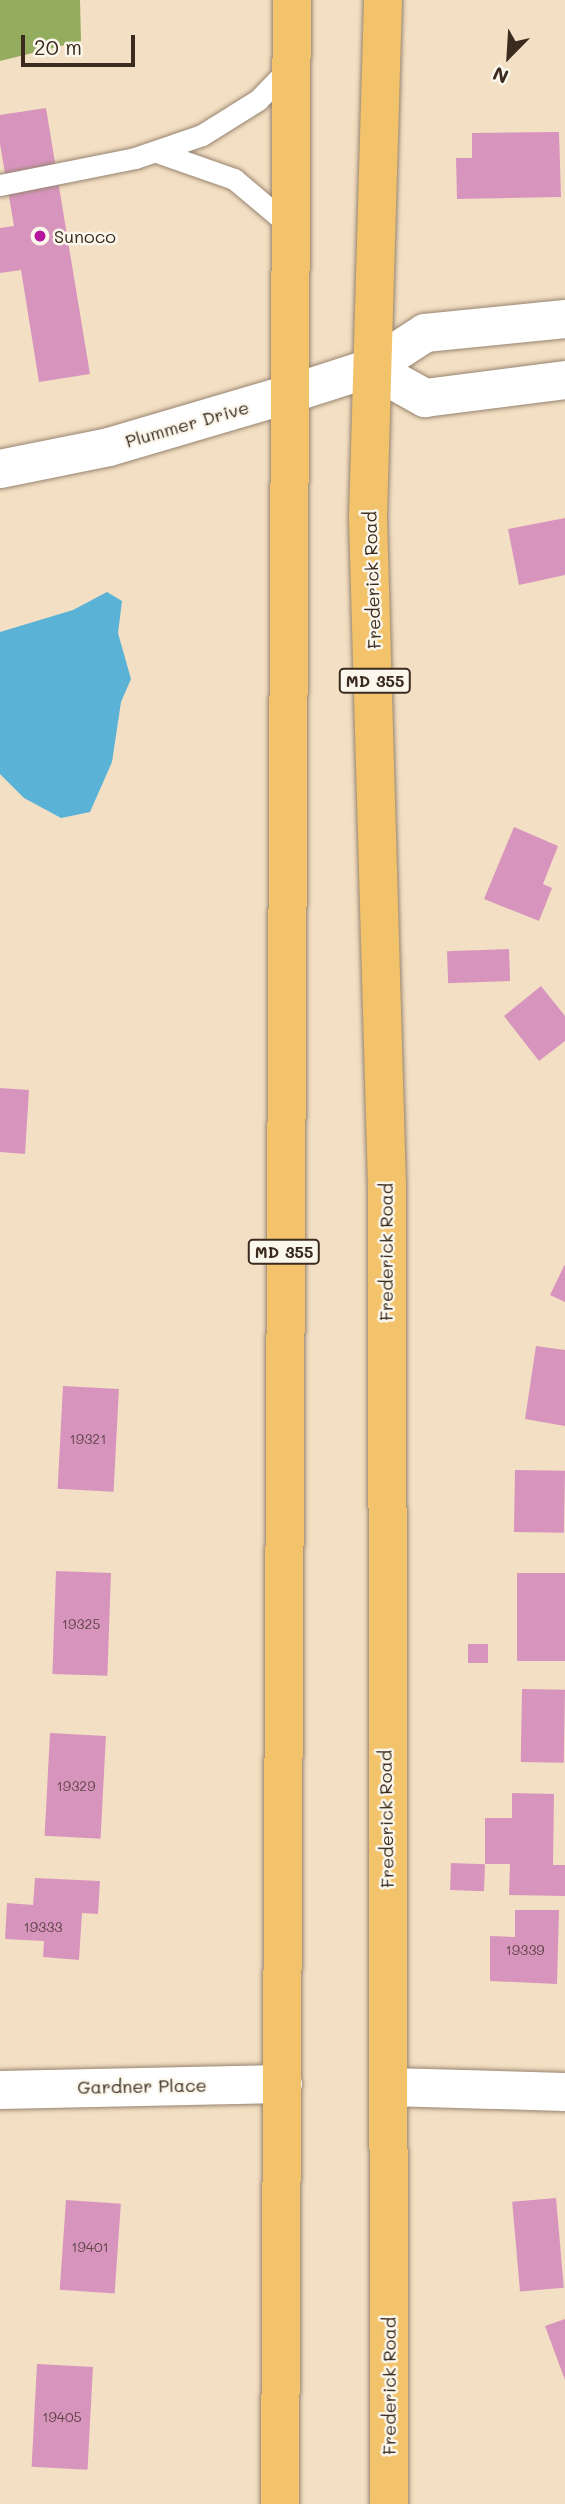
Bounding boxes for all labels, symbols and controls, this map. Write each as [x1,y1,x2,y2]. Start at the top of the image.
scale bar [24,21,138,65]
north arrow [474,21,544,91]
text: 20 m [34,33,82,60]
text: N [489,61,512,90]
place label: Sunoco [54,225,116,247]
marker: Sunoco [32,228,48,244]
street label: Plummer Drive [123,396,251,452]
street label: Frederick Road [359,511,385,649]
road number: MD 355 [338,668,412,694]
street label: Frederick Road [375,1183,397,1321]
road number: MD 355 [247,1240,321,1264]
house number: 19321 [70,1431,106,1447]
house number: 19325 [62,1616,100,1632]
street label: Frederick Road [374,1750,398,1888]
house number: 19329 [57,1778,95,1794]
house number: 19333 [23,1919,63,1935]
house number: 19339 [505,1942,545,1958]
street label: Gardner Place [77,2074,207,2098]
house number: 19401 [71,2239,109,2255]
street label: Frederick Road [378,2317,400,2455]
house number: 19405 [42,2409,82,2425]

